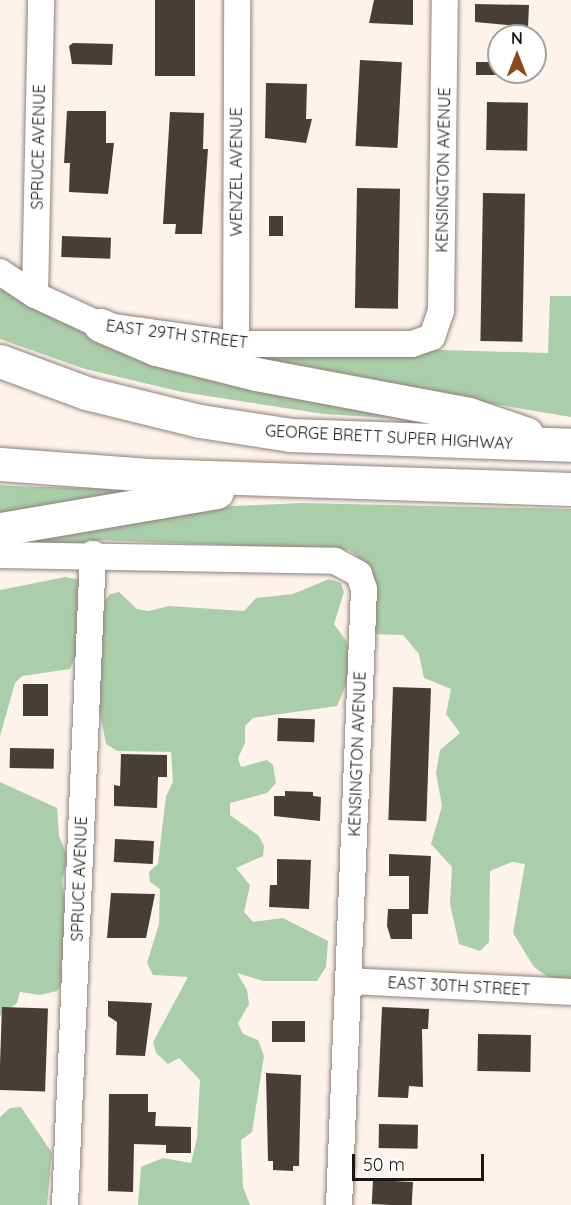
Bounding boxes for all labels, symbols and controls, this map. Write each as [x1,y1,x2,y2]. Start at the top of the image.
north arrow [487,24,547,84]
text: N [511,28,523,48]
street label: SPRUCE AVENUE [27,84,49,210]
street label: KENSINGTON AVENUE [432,87,454,253]
street label: WENZEL AVENUE [226,107,246,237]
street label: EAST 29TH STREET [105,316,249,352]
street label: GEORGE BRETT SUPER HIGHWAY [265,421,513,453]
street label: KENSINGTON AVENUE [345,671,369,837]
street label: SPRUCE AVENUE [67,816,91,942]
street label: EAST 30TH STREET [387,973,531,999]
scale bar [355,1142,487,1180]
text: 50 m [363,1153,405,1176]

